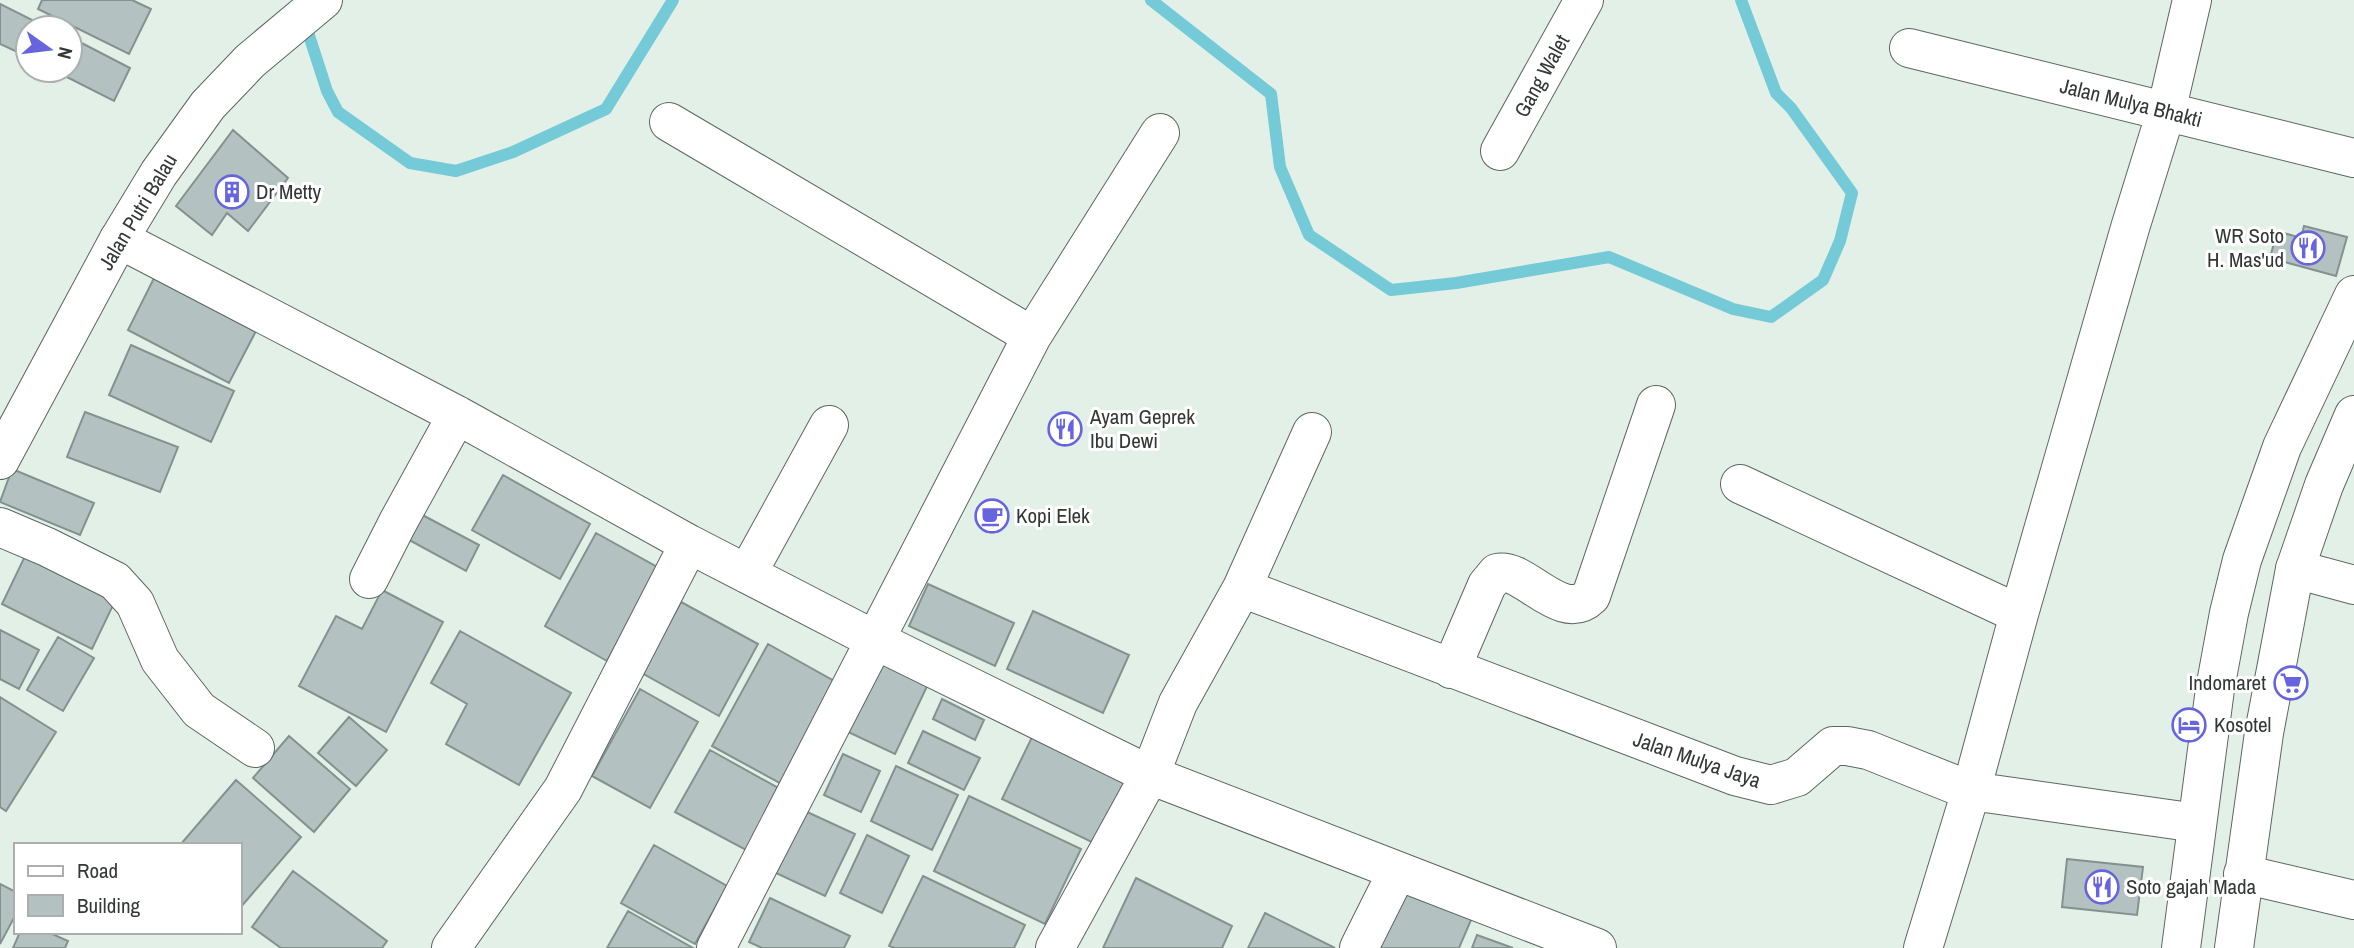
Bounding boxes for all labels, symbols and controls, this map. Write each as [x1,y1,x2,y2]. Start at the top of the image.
north arrow [14,14,84,84]
street label: Gang Walet [1507,29,1576,122]
text: N [52,45,79,62]
street label: Jalan Mulya Bhakti [2057,71,2205,134]
street label: Jalan Putri Balau [91,148,184,275]
building icon: Dr Metty [213,173,251,211]
place label: Dr Metty [256,177,321,206]
place label: WR Soto H. Mas'ud [2207,221,2284,274]
restaurant icon: WR Soto H. Mas'ud [2289,229,2327,267]
place label: Ayam Geprek Ibu Dewi [1089,402,1195,455]
restaurant icon: Ayam Geprek Ibu Dewi [1046,410,1084,448]
cafe icon: Kopi Elek [973,497,1011,535]
place label: Kopi Elek [1016,501,1090,530]
supermarket icon: Indomaret [2272,664,2310,702]
place label: Indomaret [2188,668,2266,697]
hotel icon: Kosotel [2170,706,2208,744]
place label: Kosotel [2214,710,2271,739]
street label: Jalan Mulya Jaya [1630,724,1765,795]
legend [14,843,242,934]
text: Road [77,856,118,885]
restaurant icon: Soto gajah Mada [2083,868,2121,906]
place label: Soto gajah Mada [2126,872,2257,901]
text: Building [77,891,141,920]

